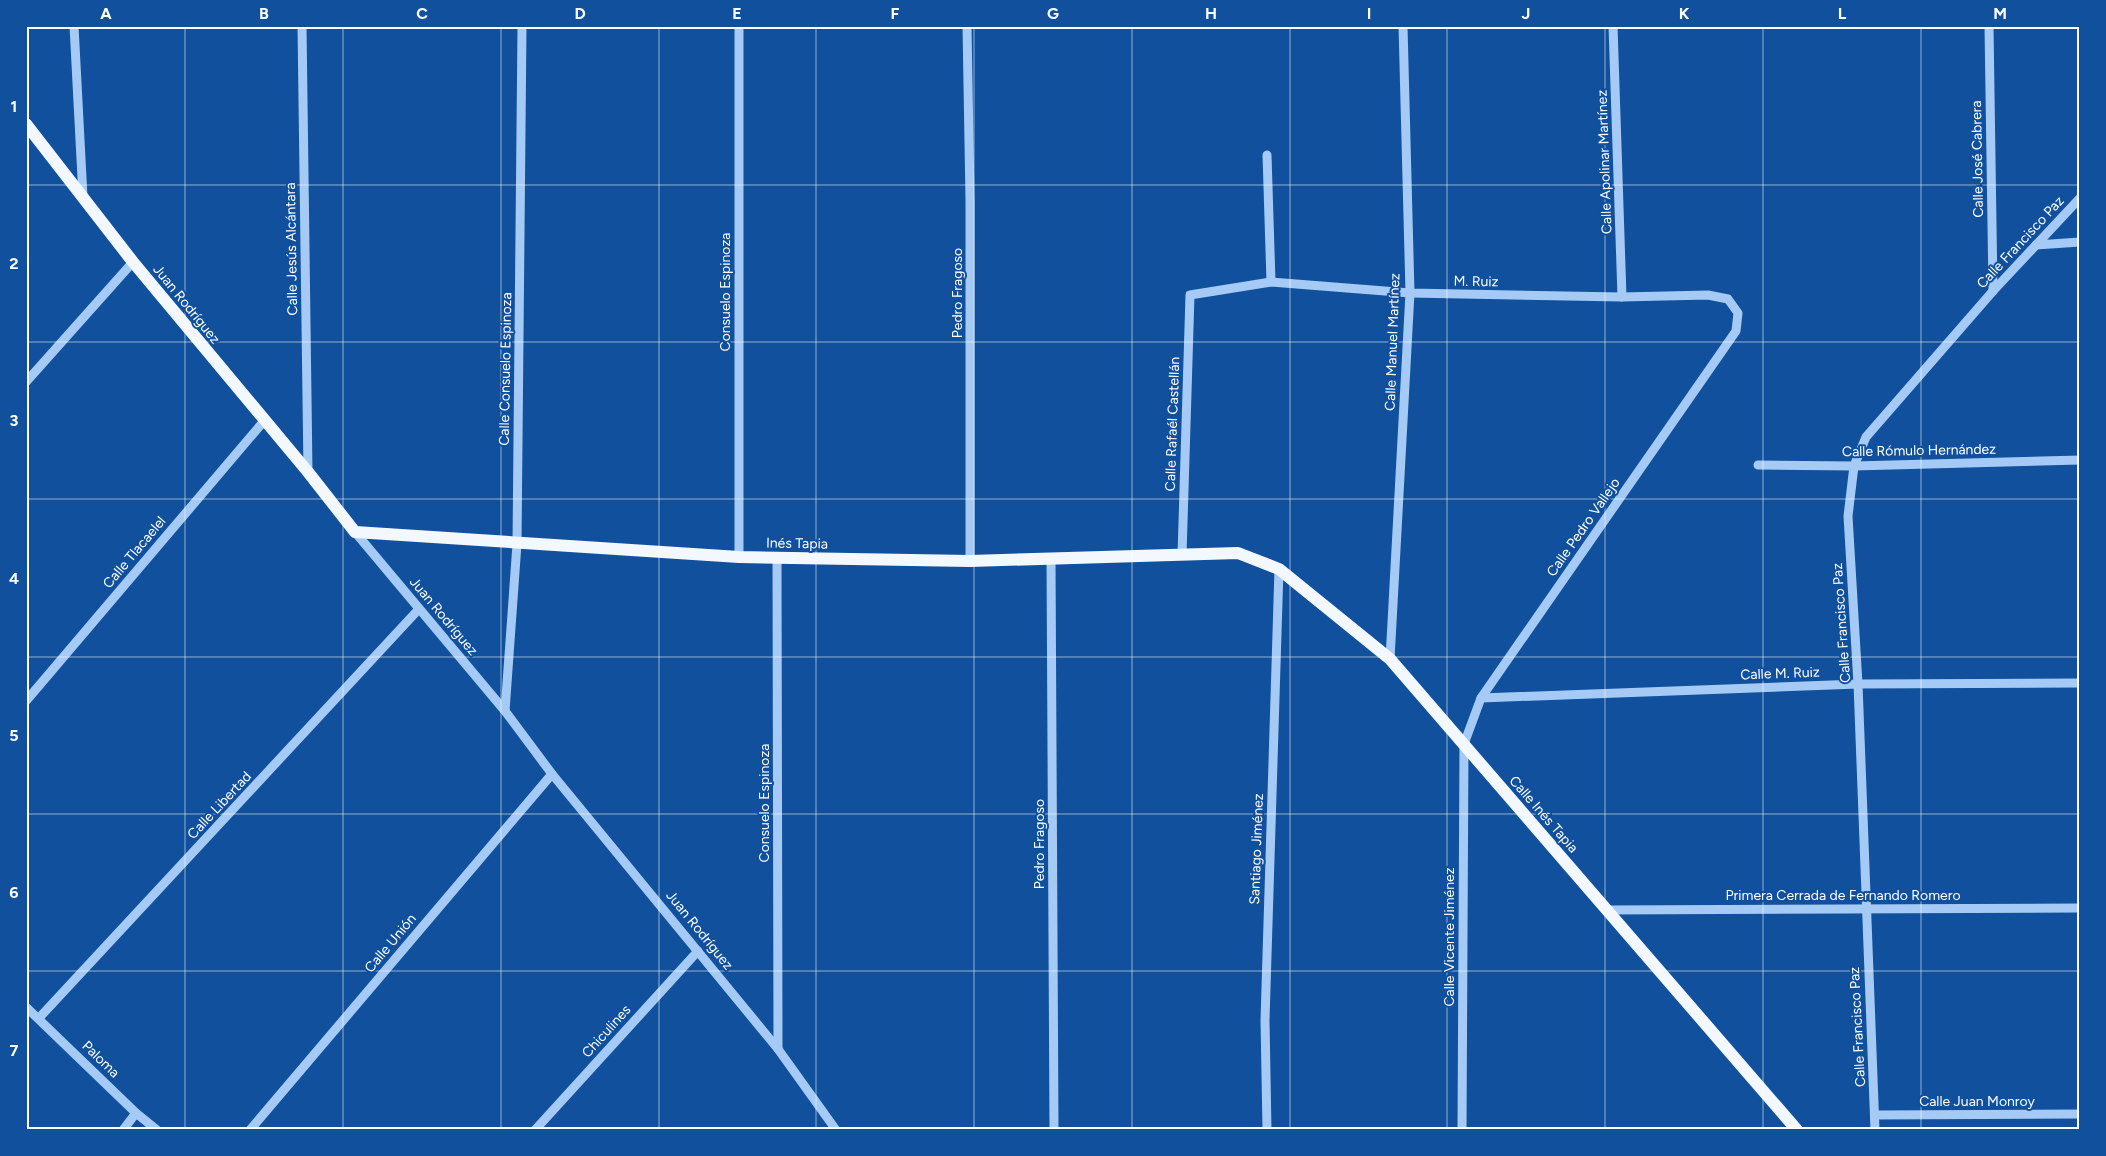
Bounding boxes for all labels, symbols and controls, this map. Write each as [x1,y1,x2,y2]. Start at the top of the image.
text: A [100,4,112,23]
text: B [259,4,269,23]
text: C [416,4,428,23]
text: D [574,4,586,23]
text: E [732,4,742,23]
text: F [891,4,900,23]
text: G [1047,4,1059,23]
text: H [1205,4,1217,23]
text: I [1367,4,1371,23]
text: J [1522,4,1530,23]
text: K [1679,4,1690,23]
text: L [1838,4,1847,23]
text: M [1993,4,2007,23]
street label: Calle Apolinar Martínez [1593,89,1616,234]
text: 1 [11,97,17,116]
street label: Calle José Cabrera [1968,100,1987,218]
street label: Calle Jesús Alcántara [282,182,301,316]
street label: Calle Francisco Paz [1973,193,2068,292]
street label: Consuelo Espinoza [717,233,734,351]
street label: Pedro Fragoso [949,248,966,338]
text: 2 [9,254,19,273]
street label: Juan Rodríguez [149,261,224,347]
street label: Calle Manuel Martínez [1382,273,1403,411]
street label: M. Ruiz [1453,273,1499,290]
street label: Calle Consuelo Espinoza [496,292,515,446]
street label: Calle Rafaél Castellán [1162,356,1183,492]
text: 3 [10,411,19,430]
street label: Calle Rómulo Hernández [1842,441,1996,460]
street label: Calle Pedro Vallejo [1543,475,1624,580]
street label: Calle Tlacaelel [99,513,169,592]
street label: Inés Tapia [766,534,828,553]
street label: Calle Francisco Paz [1829,562,1854,683]
text: 4 [9,569,19,588]
street label: Juan Rodríguez [406,574,481,659]
street label: Calle M. Ruiz [1740,664,1820,683]
text: 5 [9,726,19,745]
street label: Consuelo Espinoza [756,744,773,862]
street label: Calle Libertad [184,768,255,843]
street label: Calle Inés Tapia [1506,772,1582,856]
street label: Santiago Jiménez [1246,793,1267,905]
street label: Pedro Fragoso [1031,799,1048,889]
street label: Calle Vicente Jiménez [1441,867,1458,1007]
text: 6 [9,883,19,902]
street label: Juan Rodríguez [662,887,737,973]
street label: Primera Cerrada de Fernando Romero [1725,887,1961,904]
street label: Calle Unión [361,910,420,976]
street label: Calle Francisco Paz [1846,966,1869,1087]
street label: Chiculines [578,1002,634,1061]
street label: Paloma [78,1037,123,1081]
text: 7 [10,1041,19,1060]
street label: Calle Juan Monroy [1919,1093,2036,1110]

